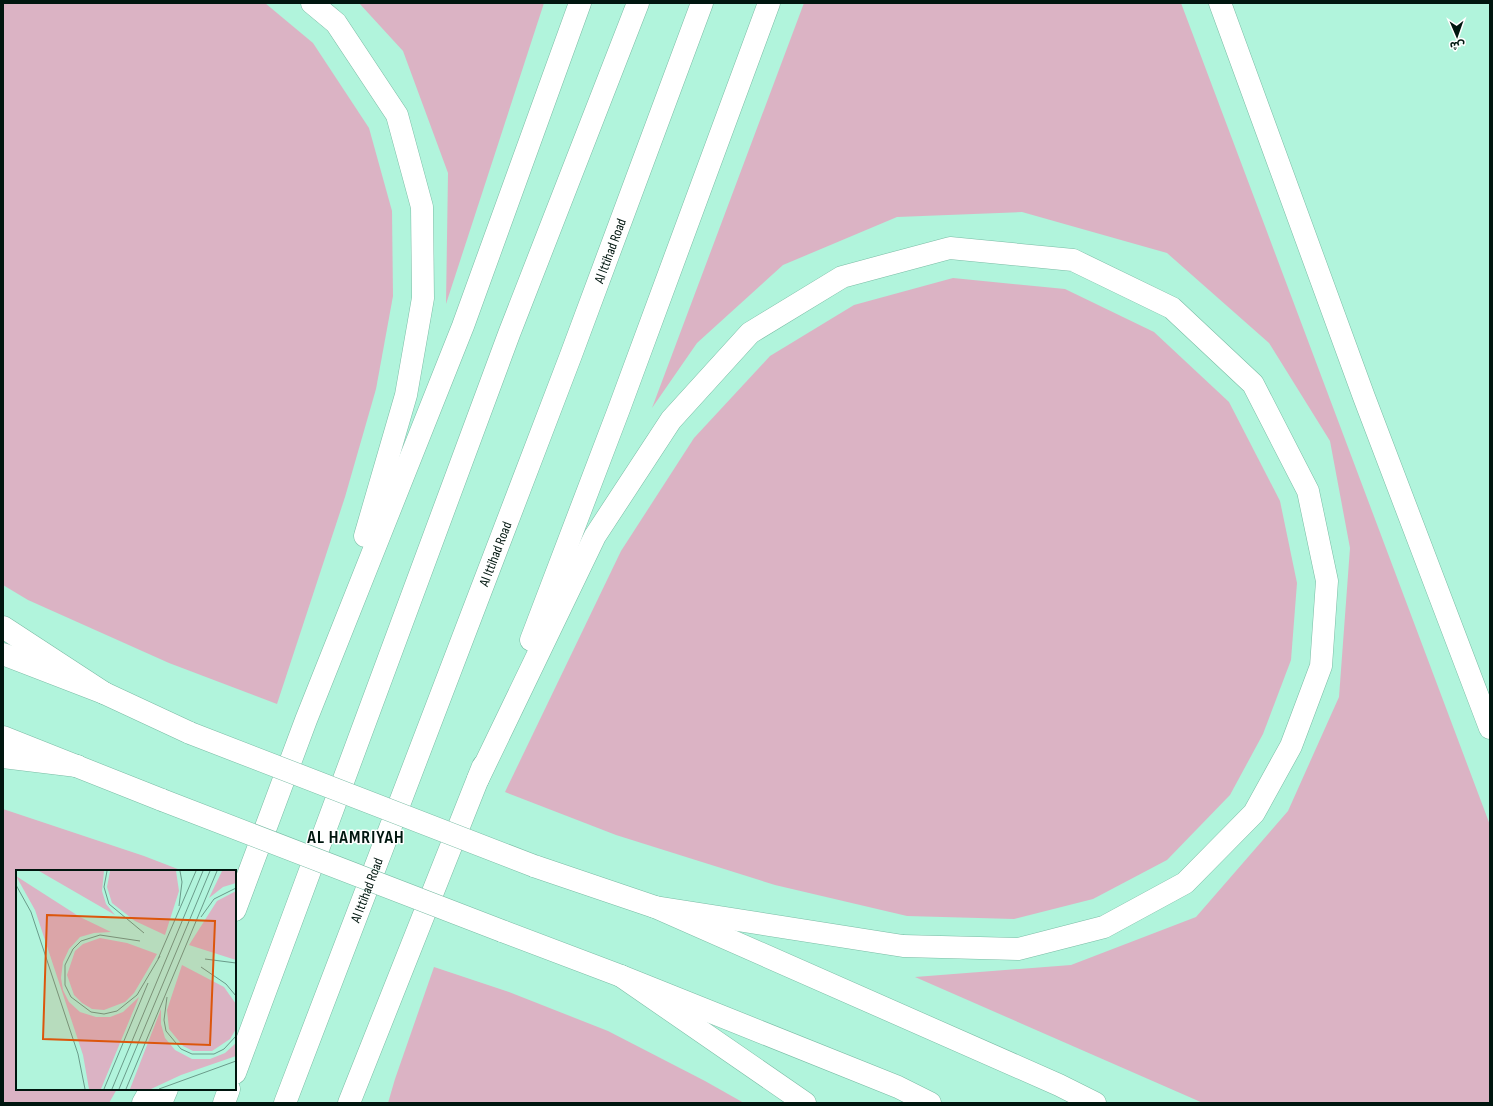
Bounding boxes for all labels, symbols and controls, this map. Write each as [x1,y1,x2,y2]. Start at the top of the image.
north arrow [1437,16,1477,56]
text: ش [1450,39,1465,52]
street label: Al Ittihad Road [590,216,630,286]
street label: Al Ittihad Road [475,519,515,589]
district label: AL HAMRIYAH [306,827,405,848]
street label: Al Ittihad Road [346,855,387,926]
inset map [16,870,236,1090]

